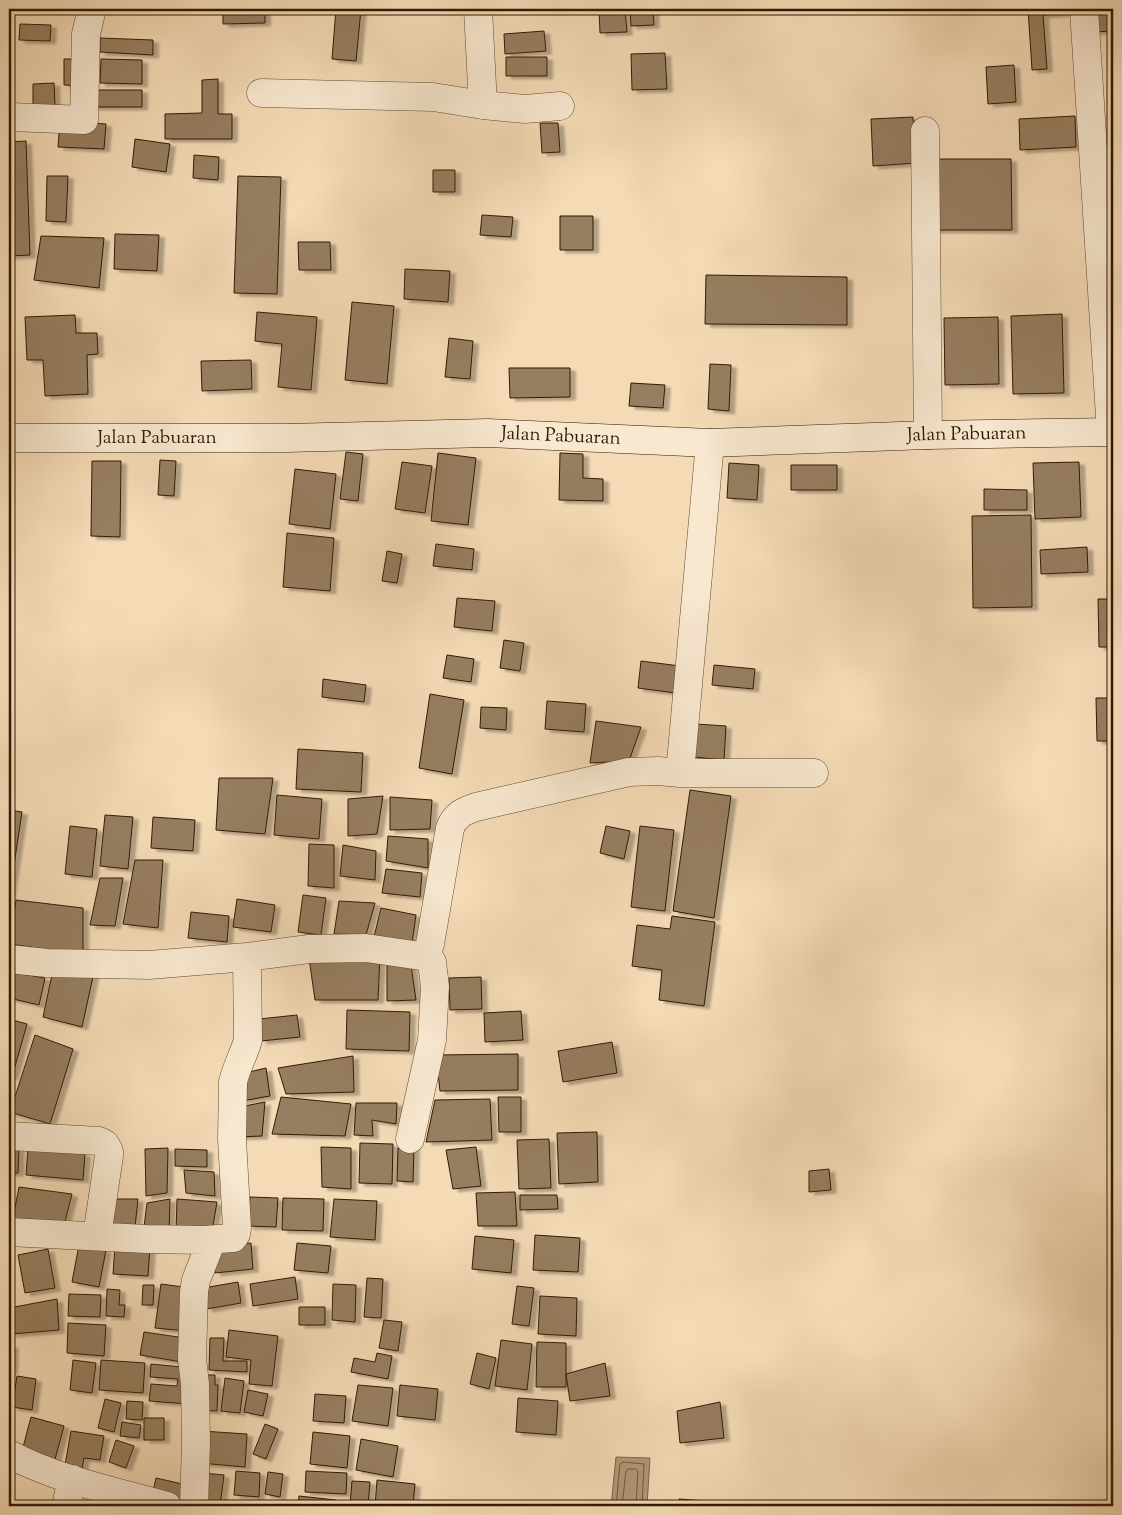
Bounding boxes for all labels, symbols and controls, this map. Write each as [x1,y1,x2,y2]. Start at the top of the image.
street label: Jalan Pabuaran [499,420,621,452]
street label: Jalan Pabuaran [905,420,1027,449]
street label: Jalan Pabuaran [96,425,217,452]

